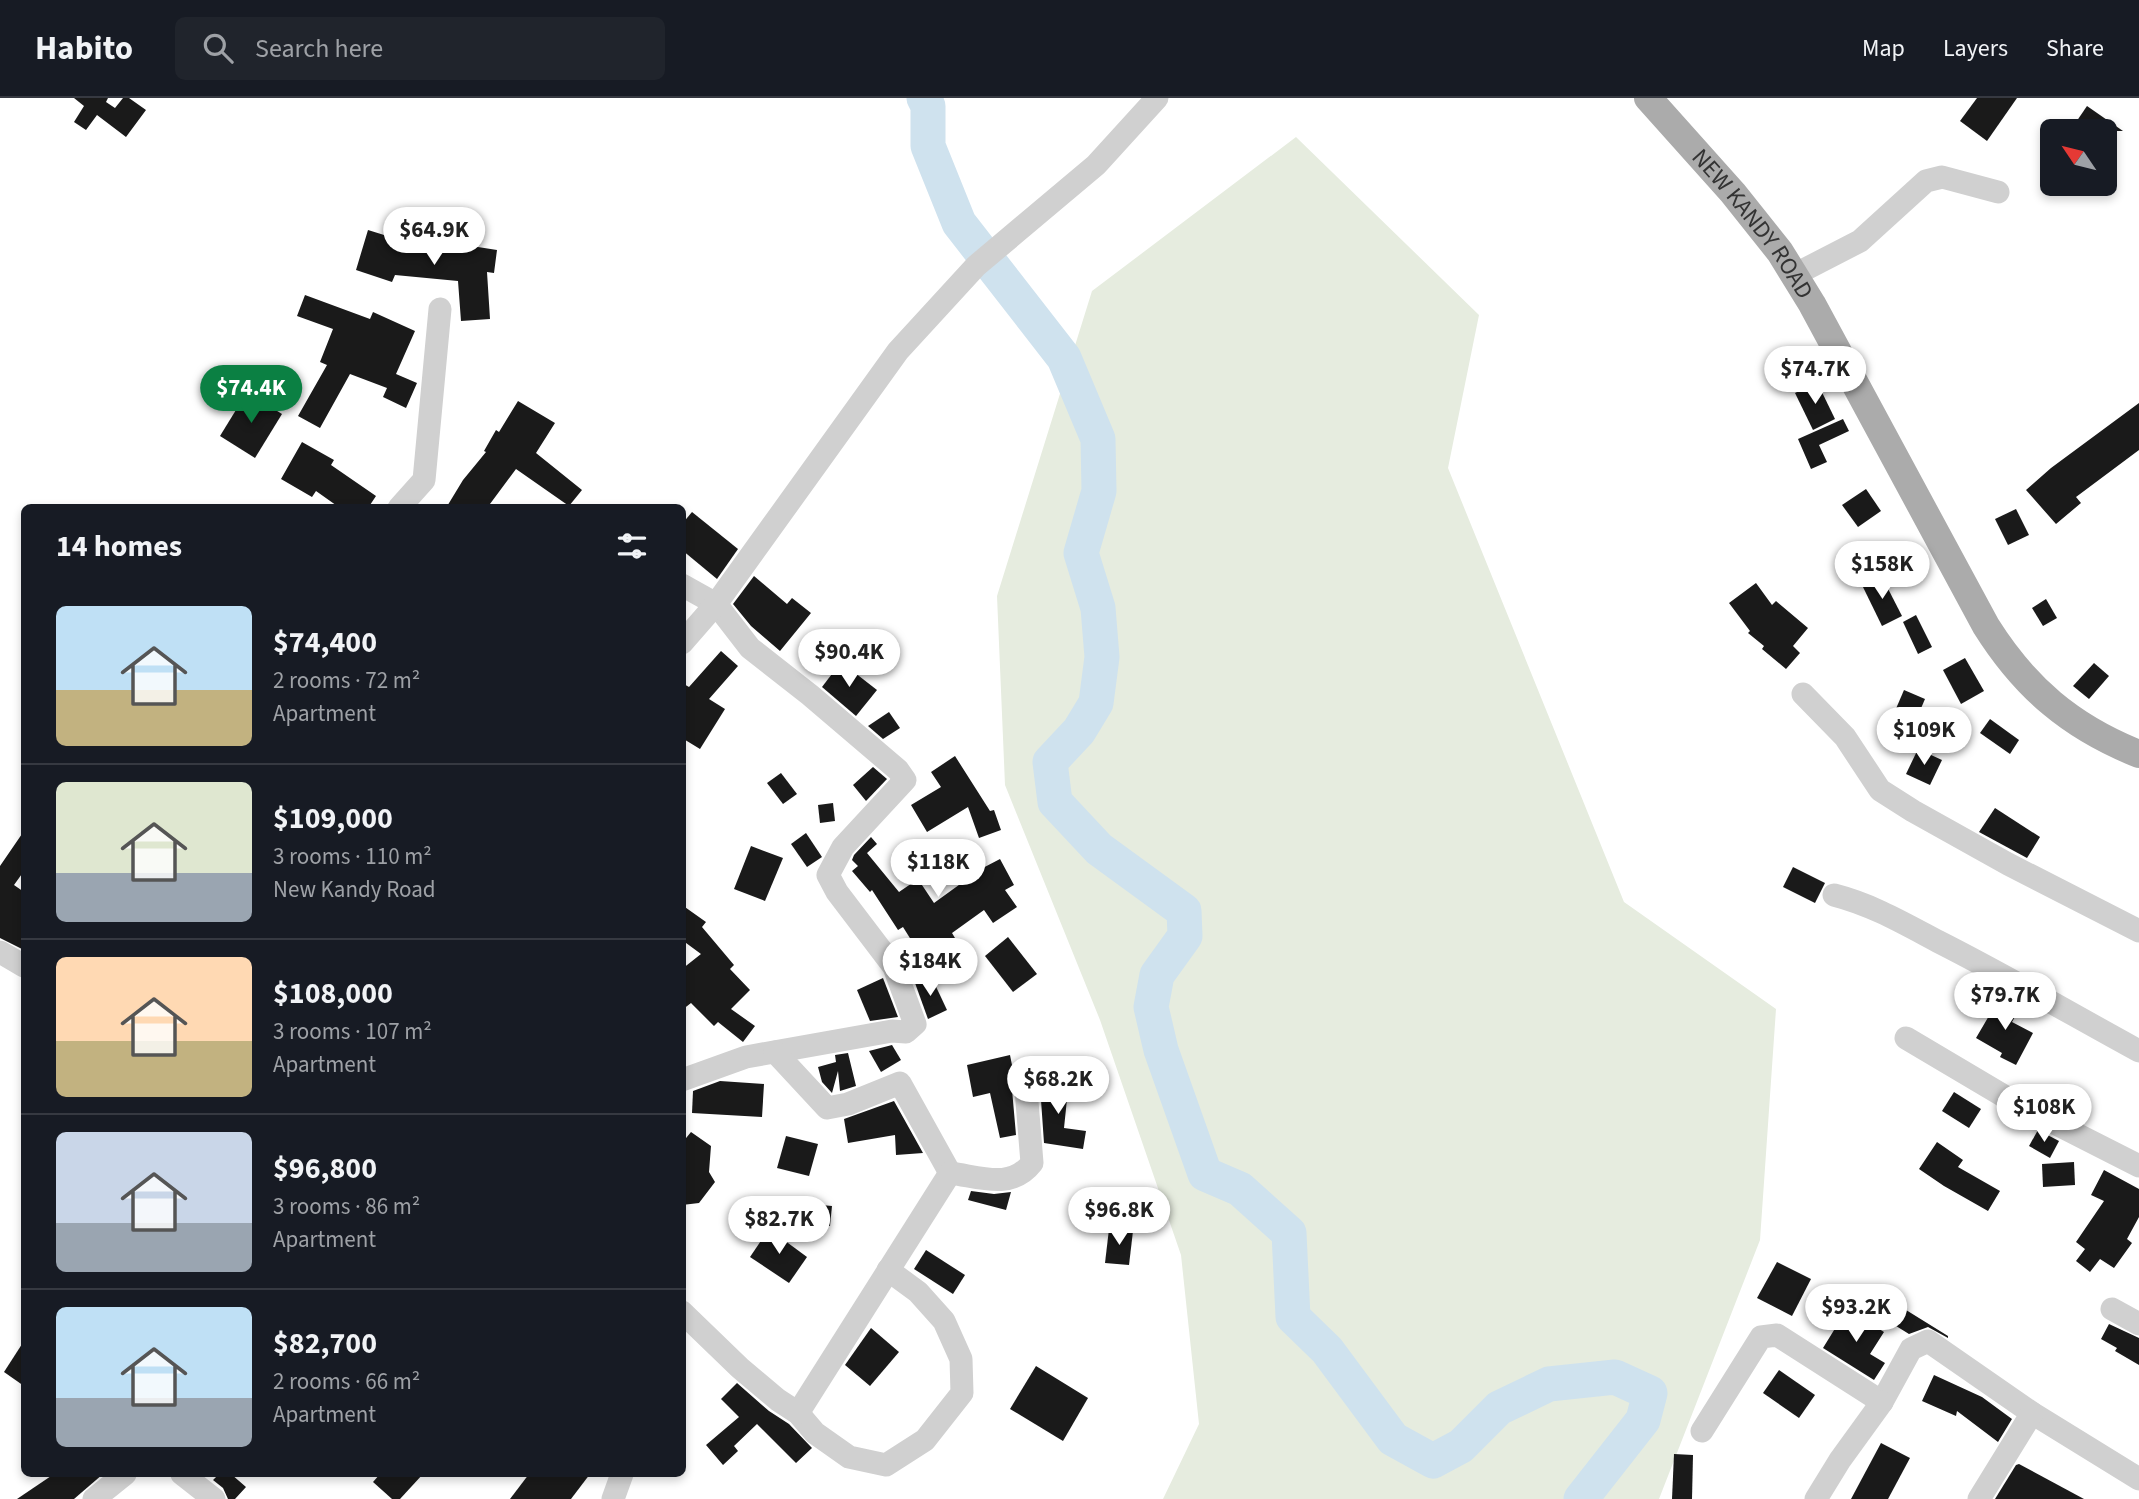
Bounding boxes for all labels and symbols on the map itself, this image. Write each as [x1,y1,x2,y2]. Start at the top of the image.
north arrow [2040,119,2118,196]
street label: NEW KANDY ROAD [1684,141,1822,305]
pin: $64.9K [377,208,491,267]
pin: $74.7K [1758,346,1872,406]
pin: $74.4K [194,366,308,425]
pin: $158K [1833,542,1931,601]
pin: $90.4K [792,630,906,689]
pin: $109K [1875,708,1973,767]
pin: $118K [889,840,987,899]
pin: $184K [881,939,979,998]
pin: $79.7K [1948,972,2062,1032]
pin: $68.2K [1001,1056,1115,1116]
pin: $108K [1995,1084,2093,1144]
pin: $96.8K [1062,1188,1176,1247]
pin: $82.7K [722,1196,836,1256]
pin: $93.2K [1799,1284,1913,1344]

